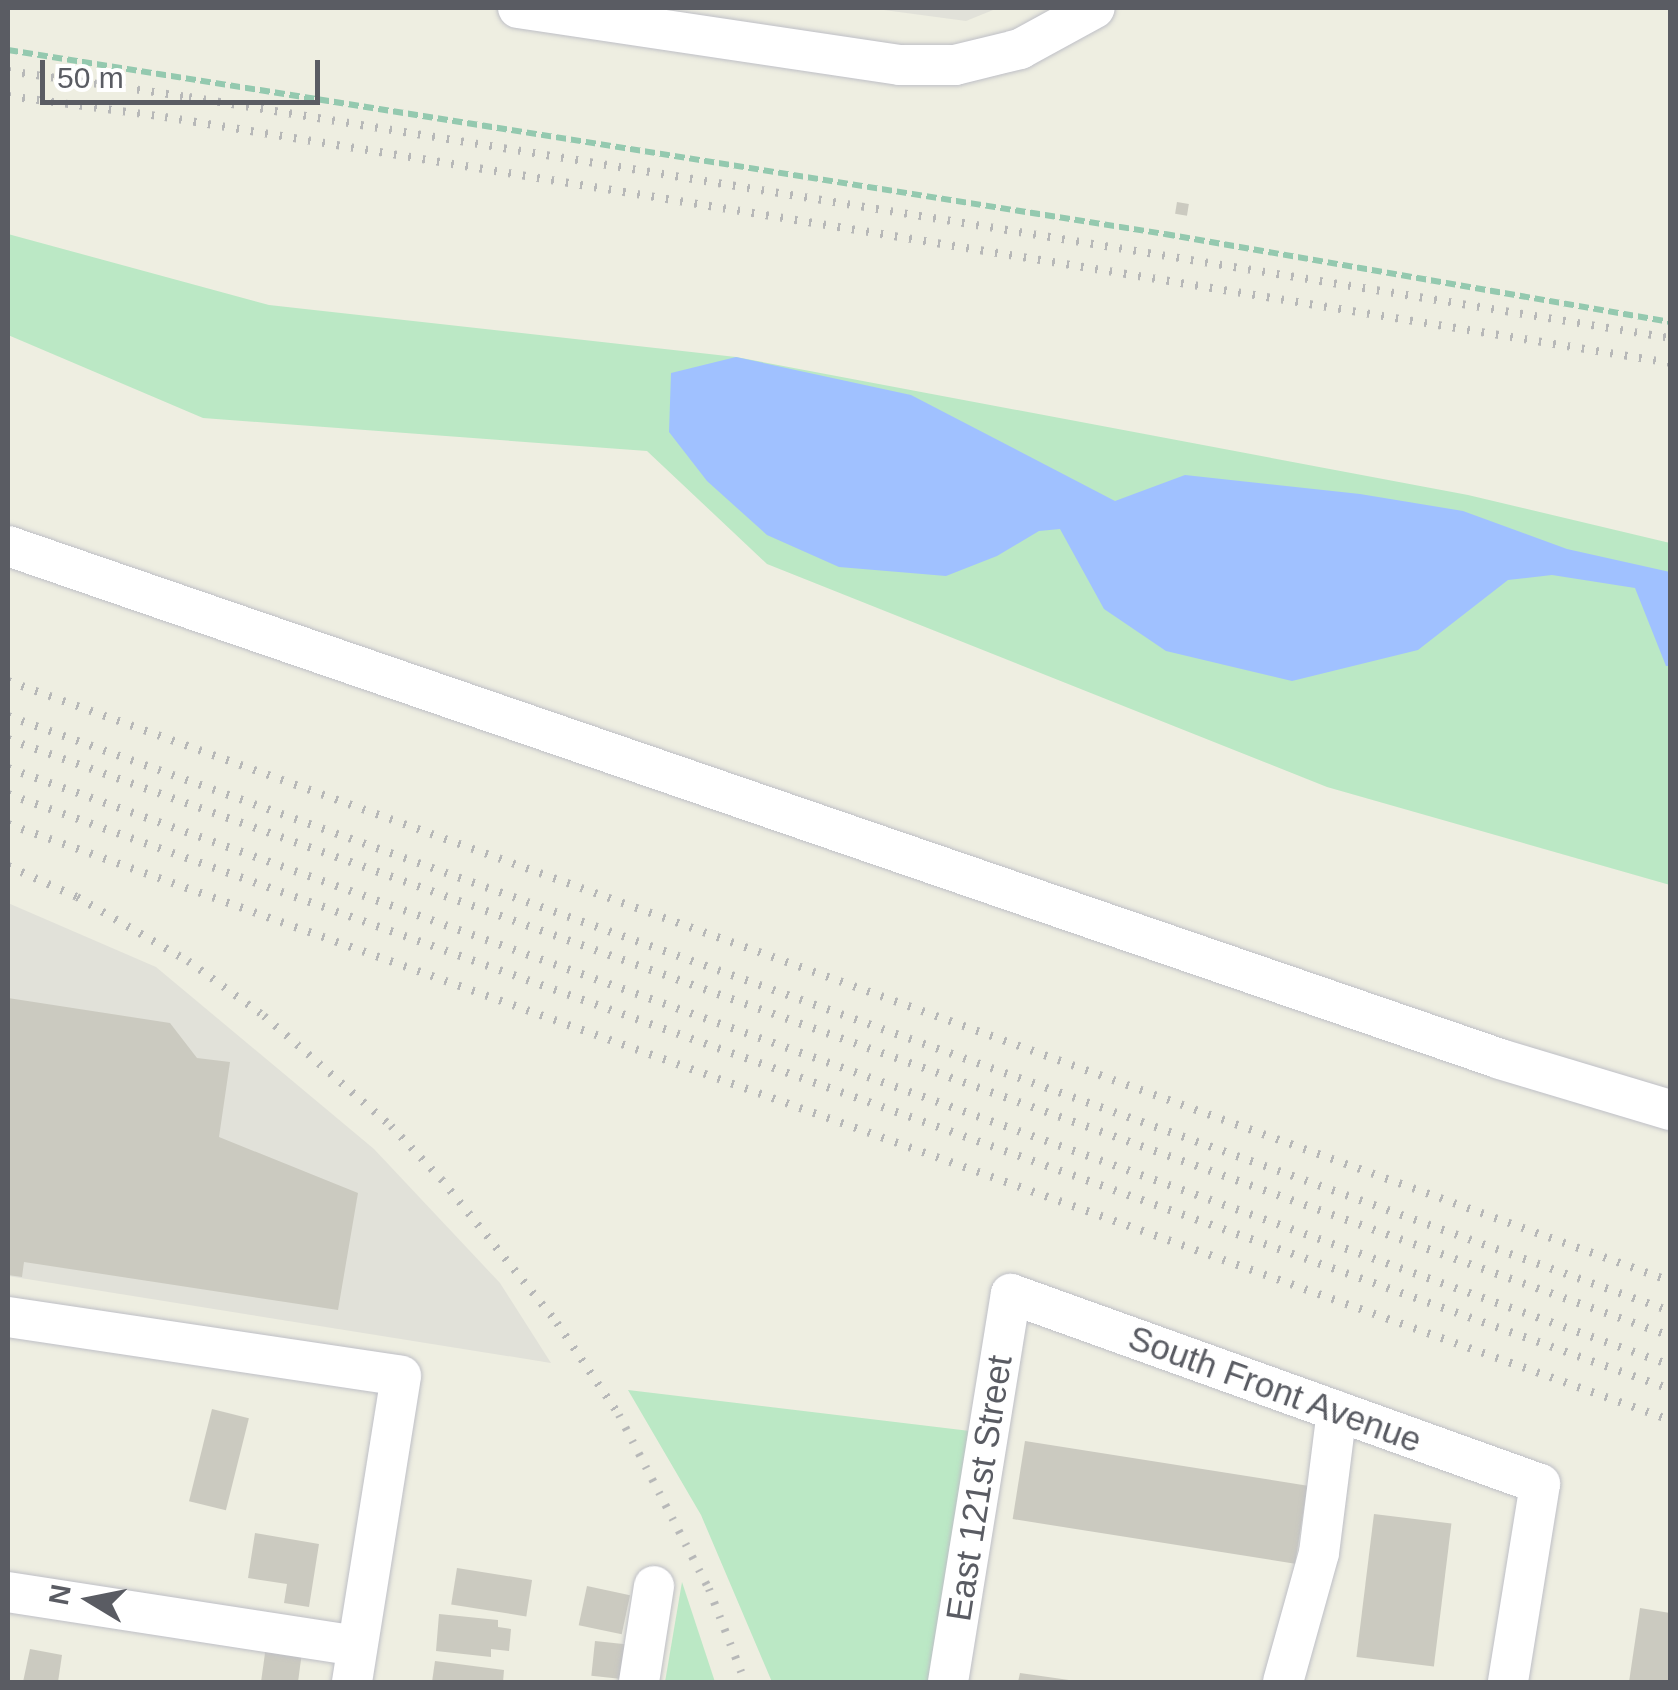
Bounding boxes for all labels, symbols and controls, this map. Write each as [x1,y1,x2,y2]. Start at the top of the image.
scale bar [45,40,325,102]
text: 50 m [57,61,124,94]
street label: South Front Avenue [1122,1316,1428,1462]
street label: East 121st Street [937,1352,1021,1624]
north arrow [40,1550,140,1650]
text: N [43,1582,77,1607]

